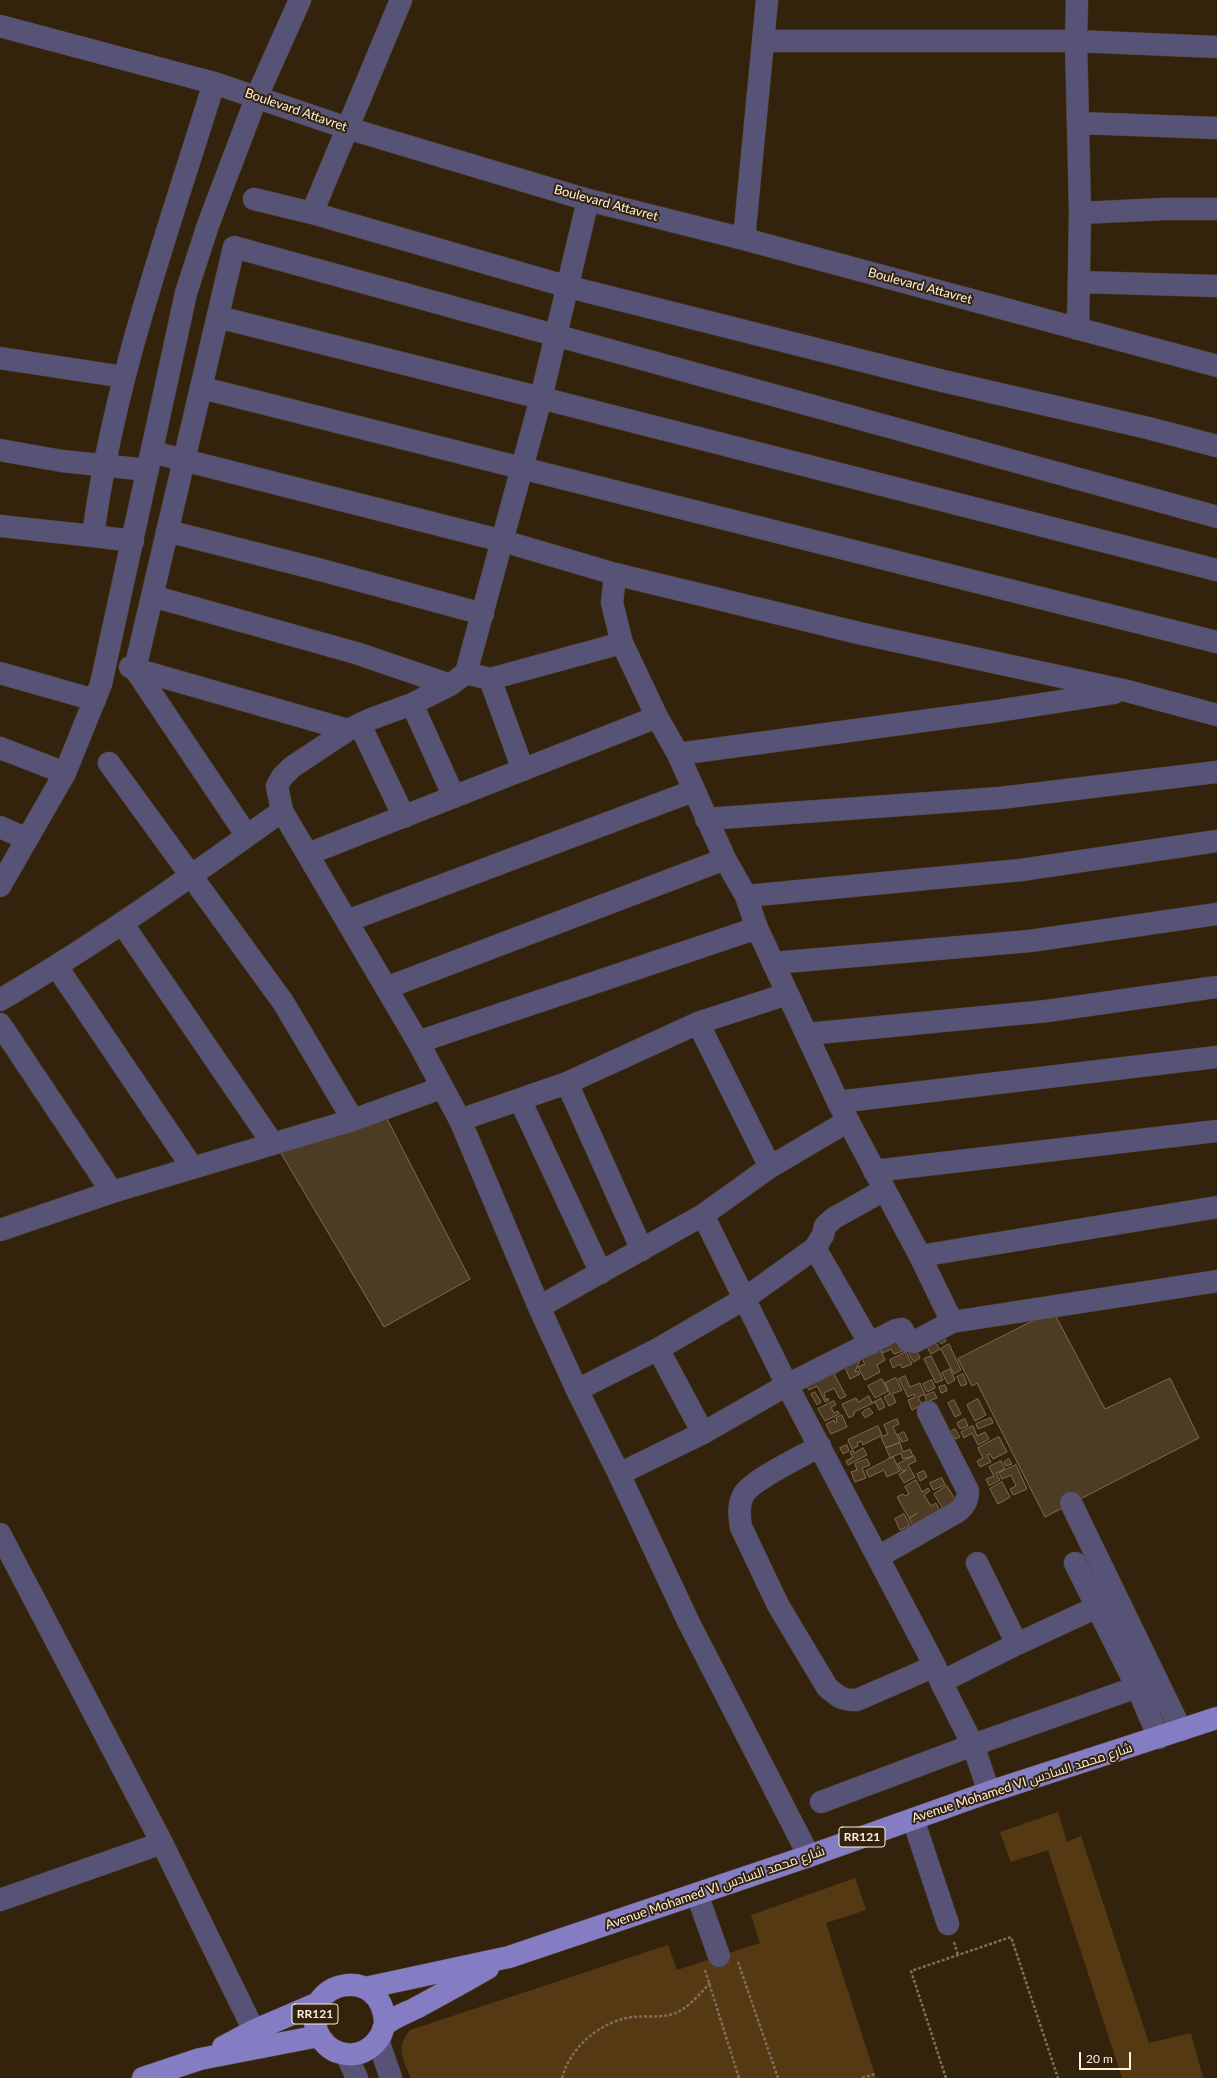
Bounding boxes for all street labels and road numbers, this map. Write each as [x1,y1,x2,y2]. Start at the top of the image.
street label: Boulevard Attavret [243,85,349,135]
street label: Boulevard Attavret [552,182,660,224]
street label: Boulevard Attavret [866,265,974,307]
street label: Avenue Mohamed VI شارع محمد السادس [910,1740,1134,1826]
road number: RR121 [839,1827,885,1847]
street label: Avenue Mohamed VI شارع محمد السادس [603,1843,827,1933]
road number: RR121 [292,2004,338,2024]

